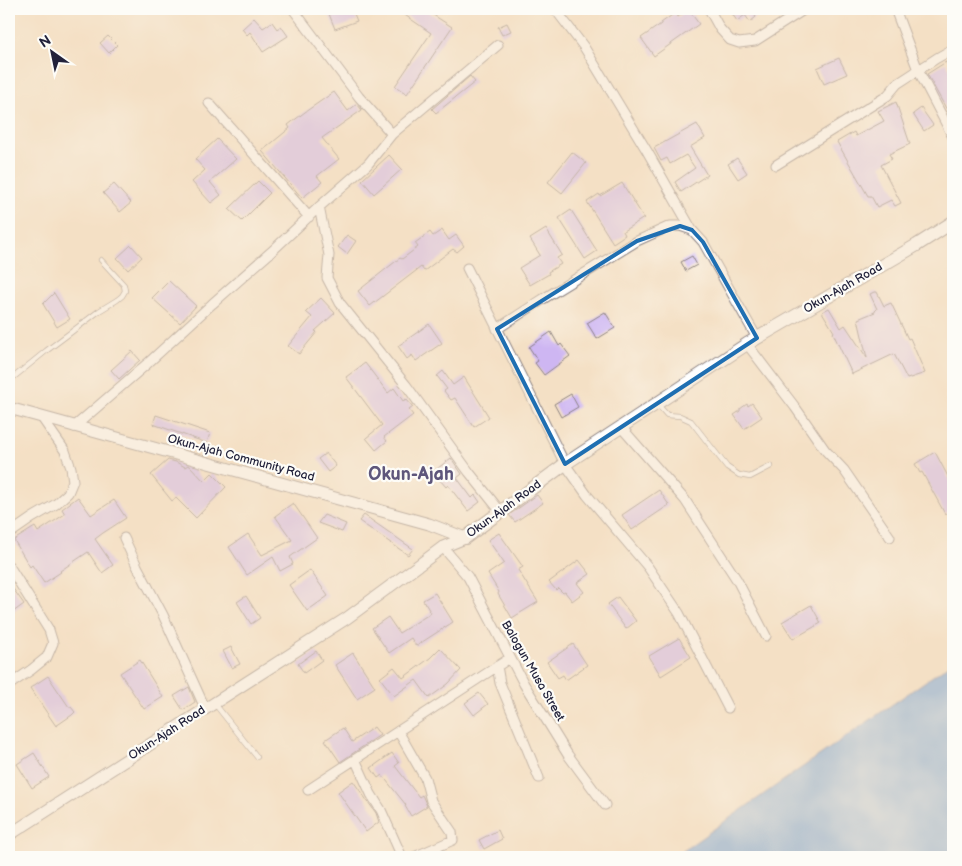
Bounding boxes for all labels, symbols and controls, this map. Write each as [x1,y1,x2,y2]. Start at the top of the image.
north arrow [28,28,78,78]
text: N [36,32,54,52]
street label: Okun-Ajah Road [801,259,885,317]
street label: Okun-Ajah Community Road [166,431,316,485]
district label: Okun-Ajah [368,464,454,485]
street label: Okun-Ajah Road [464,477,544,541]
street label: Balogun Musa Street [498,618,568,724]
street label: Okun-Ajah Road [126,703,208,763]

